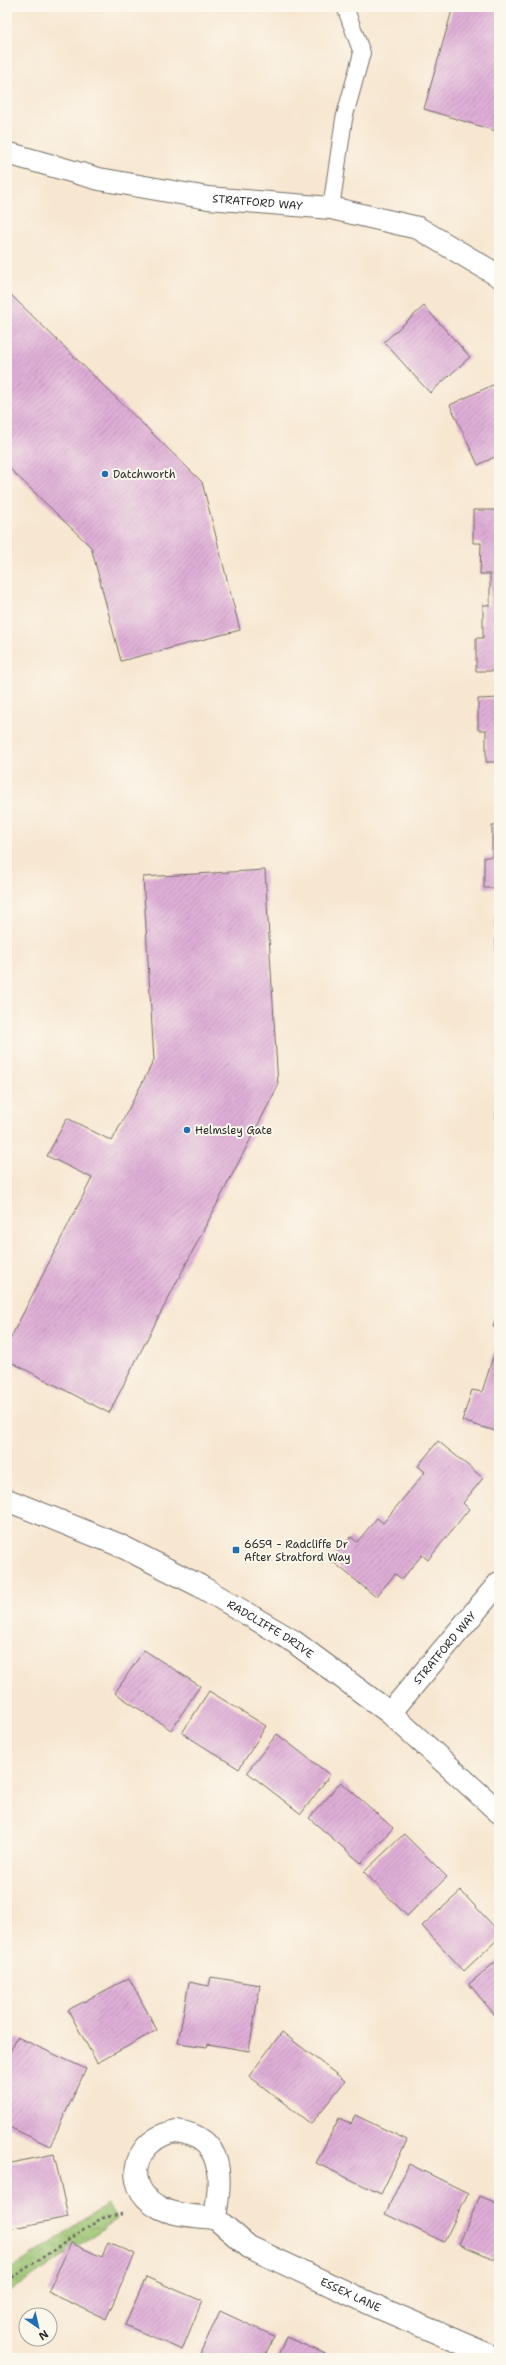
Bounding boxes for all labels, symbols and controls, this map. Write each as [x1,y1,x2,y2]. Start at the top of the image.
street label: STRATFORD WAY [212,191,304,214]
place label: Datchworth [113,467,176,482]
marker: Datchworth [100,469,110,479]
place label: Helmsley Gate [195,1123,272,1138]
marker: Helmsley Gate [182,1125,192,1135]
place label: 6659 - Radcliffe Dr After Stratford Way [244,1537,351,1565]
marker: 6659 - Radcliffe Dr After Stratford Way [231,1545,241,1555]
street label: RADCLIFFE DRIVE [224,1597,317,1662]
street label: STRATFORD WAY [410,1608,480,1688]
street label: ESSEX LANE [318,2274,383,2316]
north arrow [18,2307,58,2347]
text: N [35,2326,51,2344]

